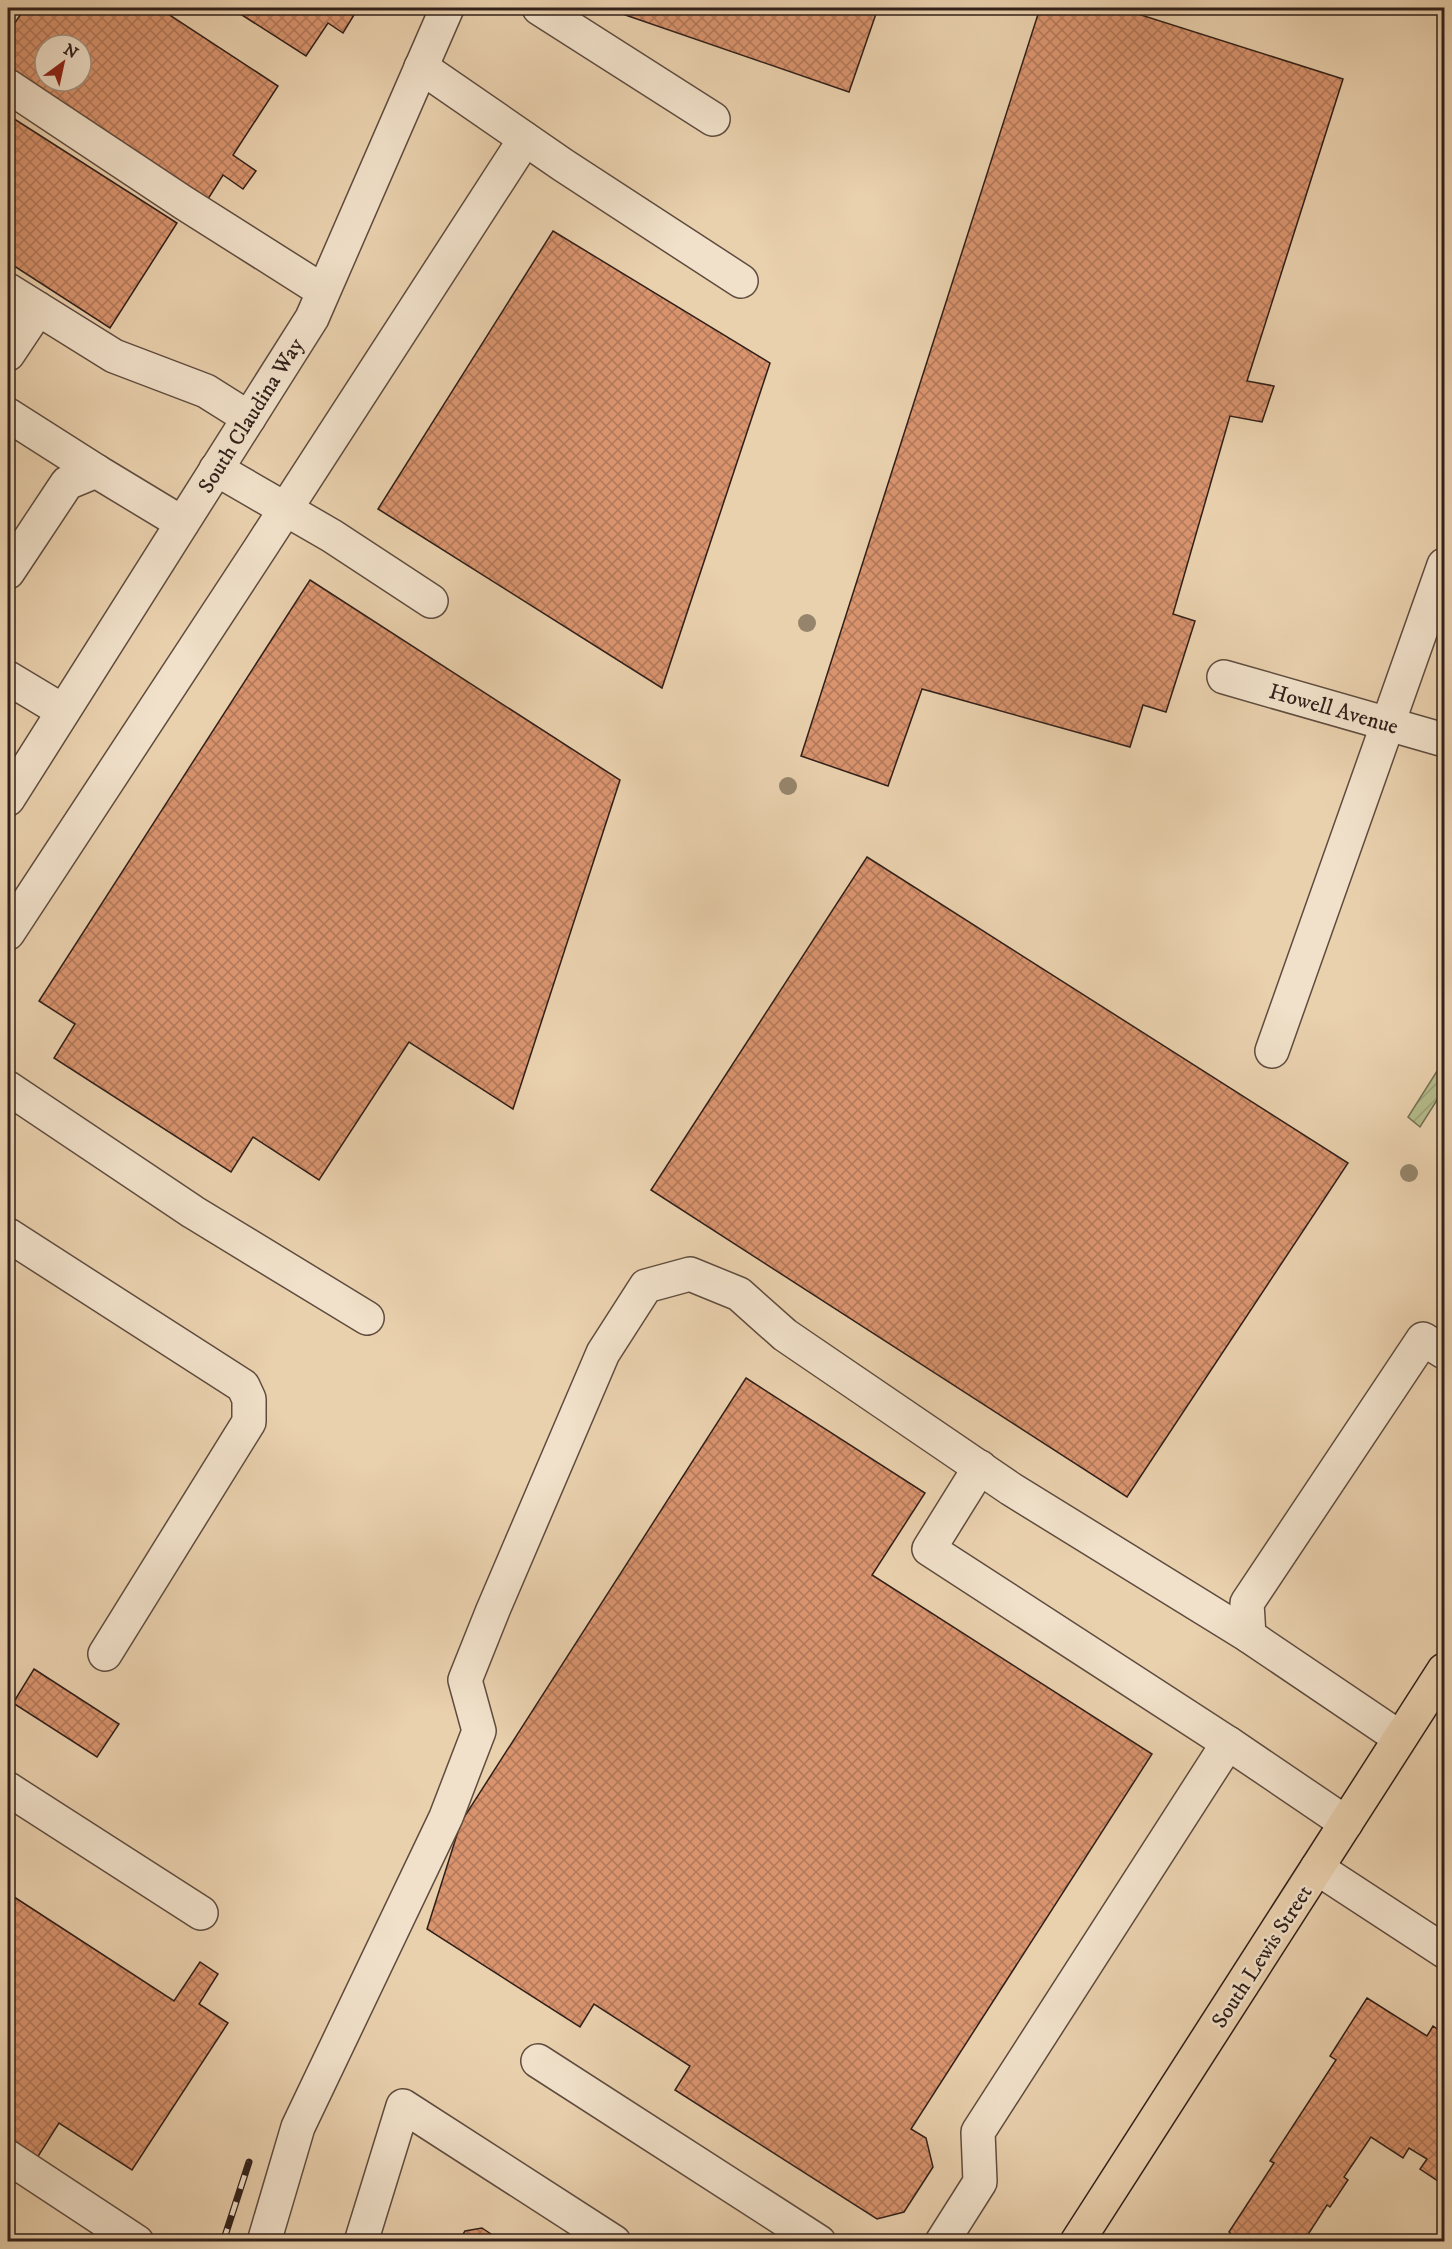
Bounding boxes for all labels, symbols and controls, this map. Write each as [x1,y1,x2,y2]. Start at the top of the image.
north arrow [33,33,93,93]
text: N [60,39,82,63]
street label: South Claudina Way [193,333,310,498]
street label: Howell Avenue [1266,678,1401,741]
street label: South Lewis Street [1206,1880,1318,2033]

